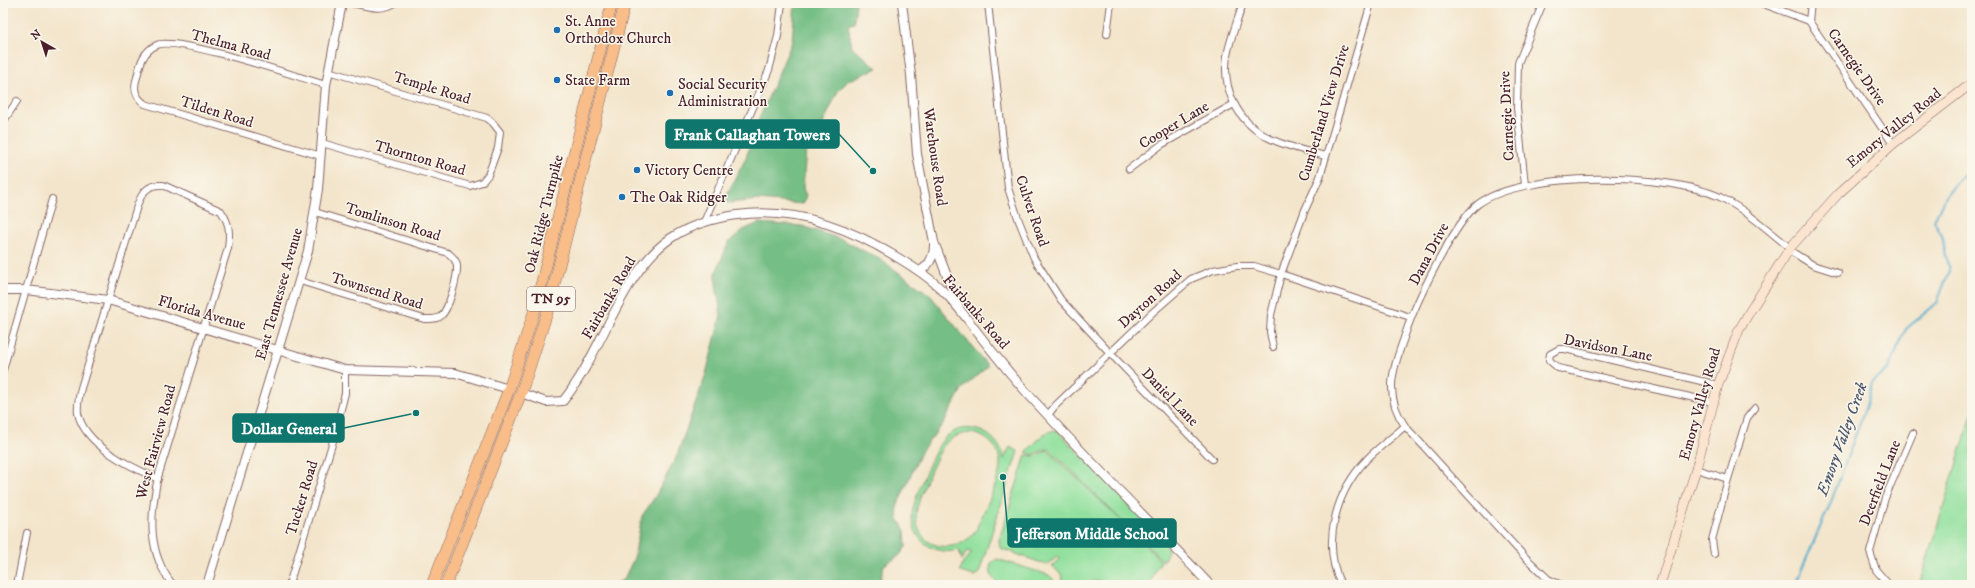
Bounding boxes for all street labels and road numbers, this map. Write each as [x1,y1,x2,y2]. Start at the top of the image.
street label: Thelma Road [189,25,273,65]
street label: Carnegie Drive [1823,25,1891,109]
street label: Cumberland View Drive [1294,42,1354,184]
street label: Temple Road [391,67,473,109]
street label: Carnegie Drive [1495,71,1519,161]
street label: Emory Valley Road [1843,84,1946,172]
street label: Tilden Road [178,92,256,132]
street label: Cooper Lane [1136,97,1212,153]
street label: Warehouse Road [919,106,951,208]
street label: Thornton Road [372,136,468,180]
street label: Oak Ridge Turnpike [520,153,568,275]
street label: Culver Road [1011,173,1053,250]
street label: Tomlinson Road [343,198,444,246]
street label: Dana Drive [1405,219,1453,289]
street label: East Tennessee Avenue [251,226,307,362]
street label: Fairbanks Road [578,253,641,343]
street label: Dayton Road [1114,265,1186,332]
street label: Townsend Road [329,268,426,314]
street label: Fairbanks Road [938,271,1014,354]
road number: TN 95 [527,287,575,311]
street label: Florida Avenue [156,291,248,335]
street label: Davidson Lane [1562,330,1654,366]
street label: Emory Valley Road [1675,345,1725,463]
street label: Daniel Lane [1137,364,1203,430]
street label: West Fairview Road [131,382,181,502]
street label: Deerfield Lane [1855,437,1905,529]
street label: Tucker Road [282,458,323,538]

